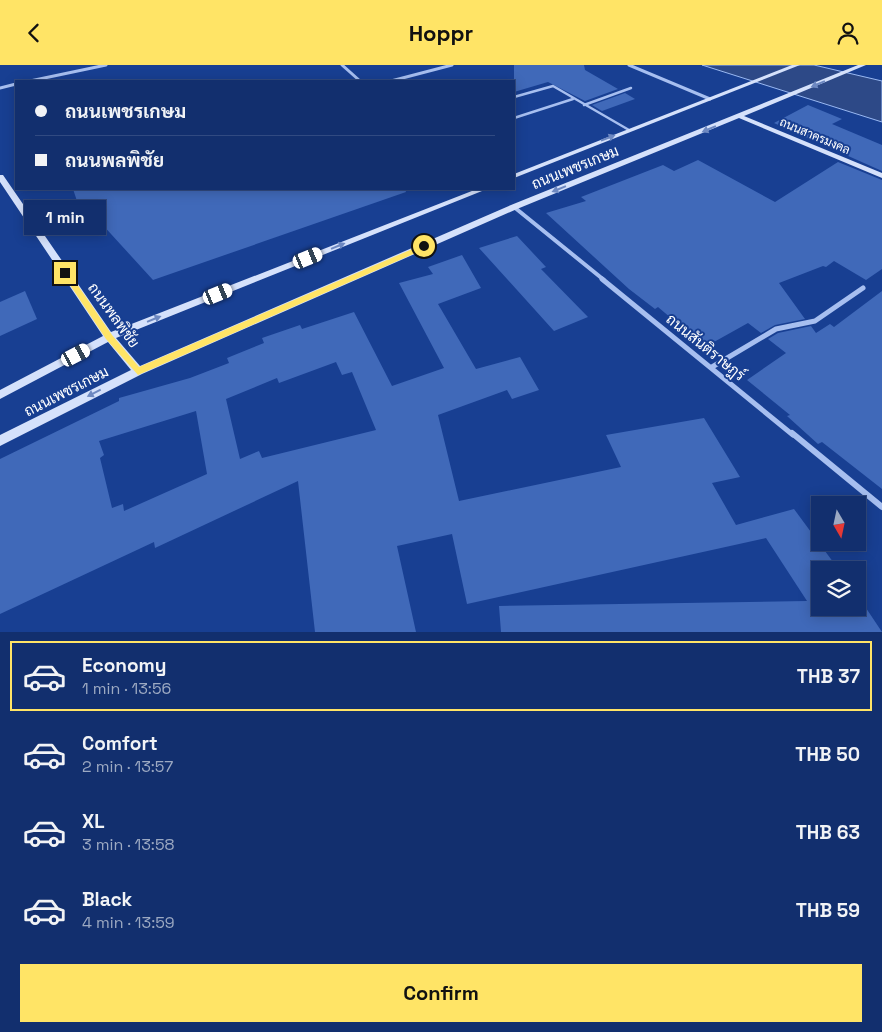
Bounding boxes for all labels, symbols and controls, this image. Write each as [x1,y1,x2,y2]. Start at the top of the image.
icon: back [20,19,48,47]
text: Hoppr [409,19,473,47]
icon: person [834,19,862,47]
one-way arrow [811,81,826,89]
text: ถนนเพชรเกษม [65,99,186,124]
street label: ถนนสาครมงคล [777,114,853,158]
one-way arrow [701,125,716,133]
one-way arrow [601,134,616,142]
street label: ถนนเพชรเกษม [529,141,621,193]
text: ถนนพลพิชัย [65,148,164,173]
one-way arrow [551,186,566,194]
callout: 1 min [24,201,106,235]
text: 1 min [45,207,85,228]
route start [413,235,435,257]
one-way arrow [331,242,345,250]
car [291,245,324,271]
route end [54,262,76,284]
street label: ถนนพลพิชัย [84,279,144,351]
car [201,281,234,307]
street label: ถนนสันติราษฎร์ [662,309,749,385]
one-way arrow [147,315,162,323]
car [59,341,92,369]
street label: ถนนเพชรเกษม [21,362,111,420]
one-way arrow [87,389,102,397]
north arrow [811,496,866,551]
map controls [811,496,866,616]
button: layers [811,561,866,616]
text: Economy [82,653,166,678]
icon: car [22,654,67,699]
text: THB 37 [797,664,860,689]
text: 1 min · 13:56 [82,678,171,699]
text: Comfort [82,731,158,756]
icon: car [22,732,67,777]
text: THB 50 [795,742,860,767]
text: 2 min · 13:57 [82,756,173,777]
text: XL [82,809,105,834]
icon: car [22,810,67,855]
text: THB 63 [796,820,860,845]
text: 3 min · 13:58 [82,834,174,855]
text: Black [82,887,132,912]
icon: car [22,888,67,933]
text: THB 59 [796,898,860,923]
text: 4 min · 13:59 [82,912,175,933]
button: Confirm [20,964,862,1022]

